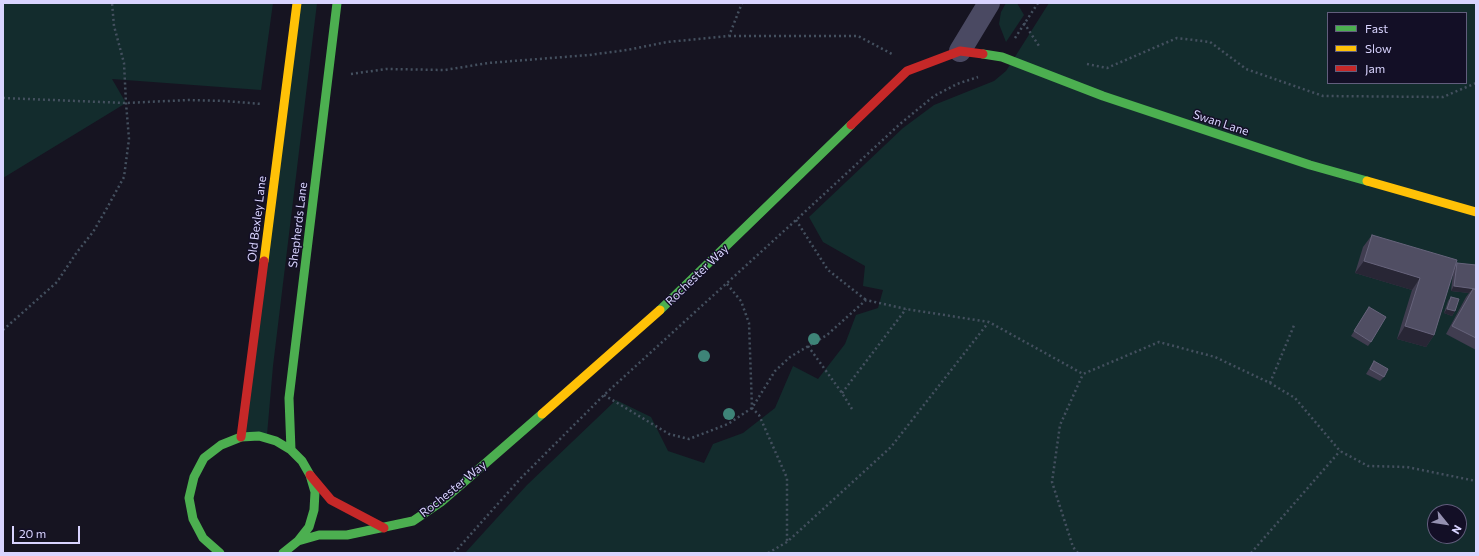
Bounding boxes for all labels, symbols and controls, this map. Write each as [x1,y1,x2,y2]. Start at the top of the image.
legend [1327,12,1467,84]
text: Fast [1365,21,1388,35]
text: Slow [1365,41,1392,55]
text: Jam [1365,61,1385,75]
street label: Swan Lane [1191,107,1251,139]
street label: Old Bexley Lane [245,175,269,263]
street label: Shepherds Lane [286,181,310,269]
street label: Rochester Way [663,241,731,309]
street label: Rochester Way [417,458,489,520]
north arrow [1427,504,1467,544]
scale bar [14,518,82,544]
text: N [1449,523,1465,537]
text: 20 m [19,526,46,540]

